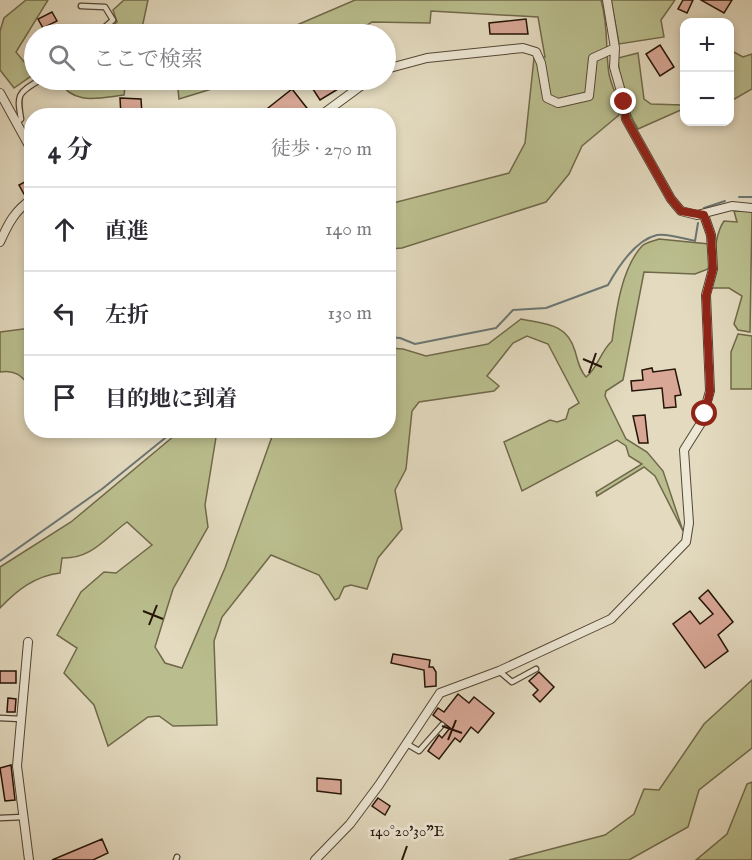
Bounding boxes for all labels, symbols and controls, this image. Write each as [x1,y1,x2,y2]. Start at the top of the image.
map controls [680,18,734,126]
button: + [680,18,734,72]
search box [24,24,396,90]
icon: search [45,41,78,74]
text: ここで検索 [93,46,203,74]
button: − [680,72,734,126]
route end [610,88,636,114]
text: 4 分 [48,134,92,167]
text: 徒歩 · 270 m [271,137,372,162]
icon: ahead [48,213,81,246]
text: 140 m [325,217,372,242]
text: 直進 [105,218,149,246]
icon: left [48,297,81,330]
text: 130 m [327,301,372,326]
text: 左折 [105,302,149,330]
icon: arrive [48,381,81,414]
text: 目的地に到着 [105,386,237,414]
route start [691,400,717,426]
text: 140°20'30"E [370,822,444,841]

